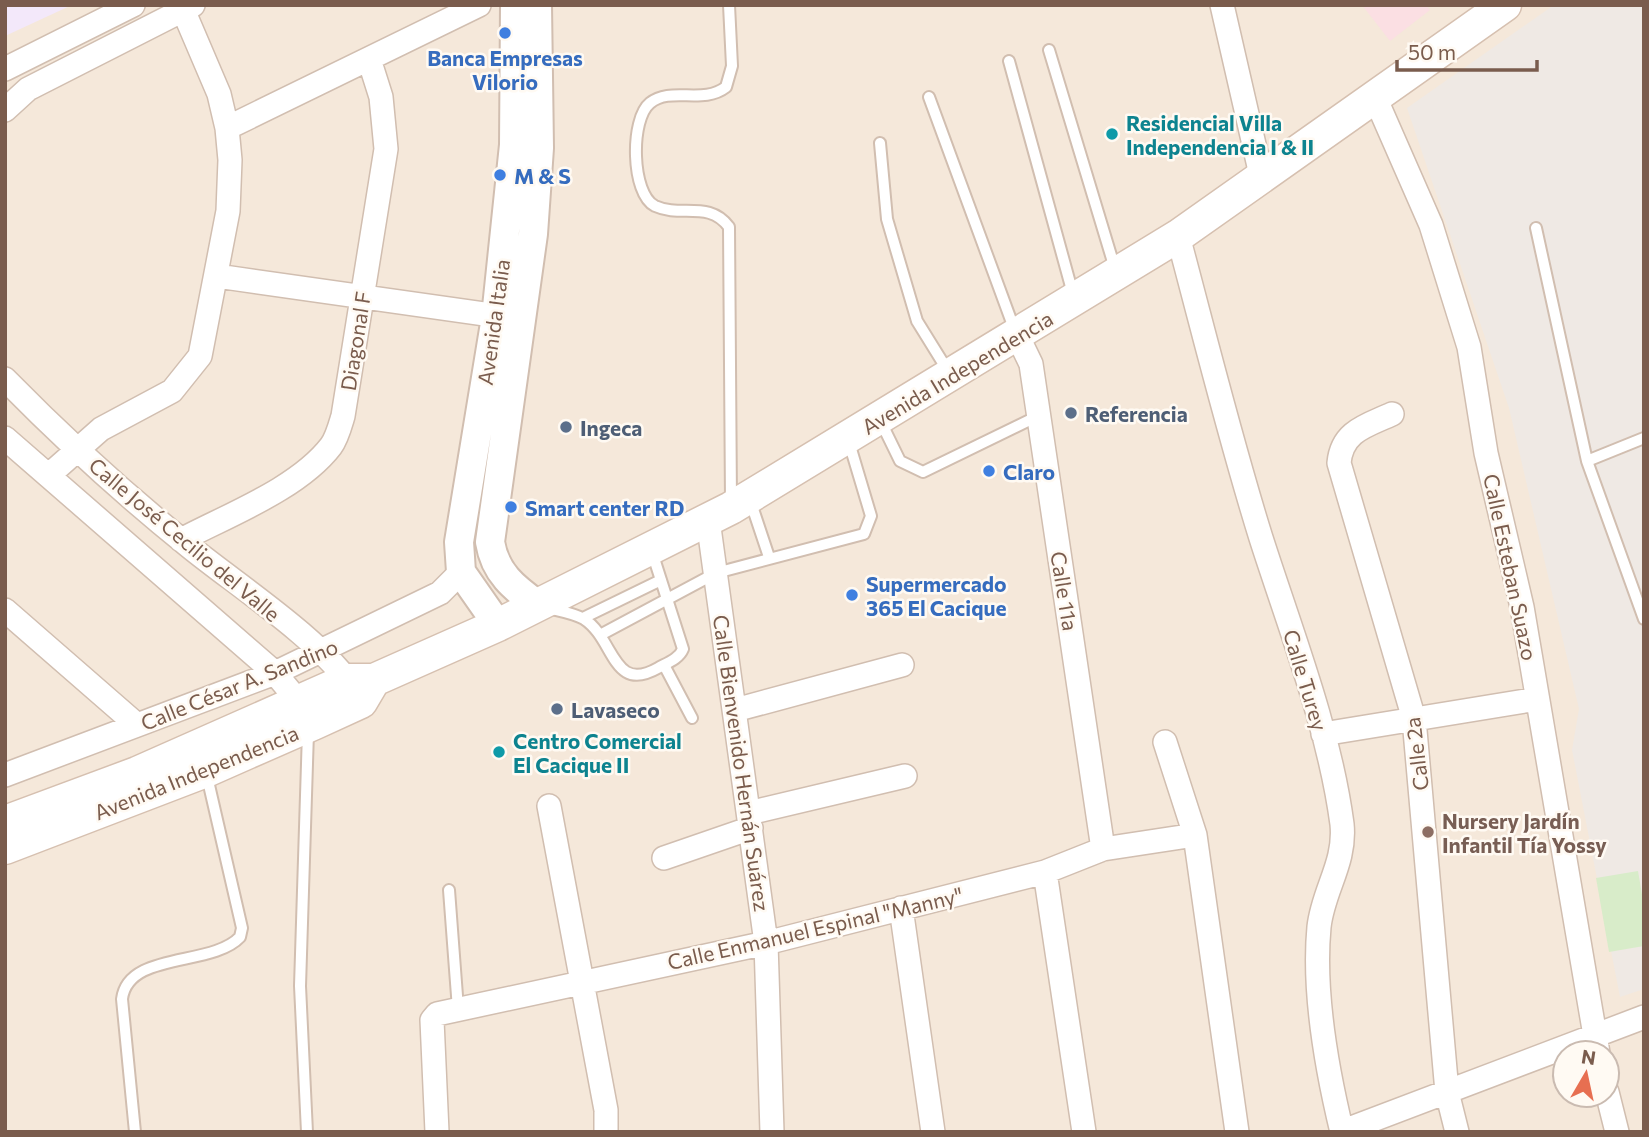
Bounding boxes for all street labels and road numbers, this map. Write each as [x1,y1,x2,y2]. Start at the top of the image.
street label: Avenida Italia [472,257,514,387]
street label: Diagonal F [335,290,375,392]
street label: Avenida Independencia [857,305,1057,439]
street label: Calle José Cecilio del Valle [85,452,285,626]
street label: Calle Esteban Suazo [1479,471,1543,663]
street label: Calle 11a [1046,549,1084,633]
street label: Calle Bienvenido Hernán Suárez [709,613,775,913]
street label: Calle Turey [1279,626,1333,734]
street label: Calle César A. Sandino [137,633,341,735]
street label: Calle 2a [1399,716,1433,792]
street label: Avenida Independencia [90,720,302,824]
street label: Calle Enmanuel Espinal "Manny" [665,882,965,974]

